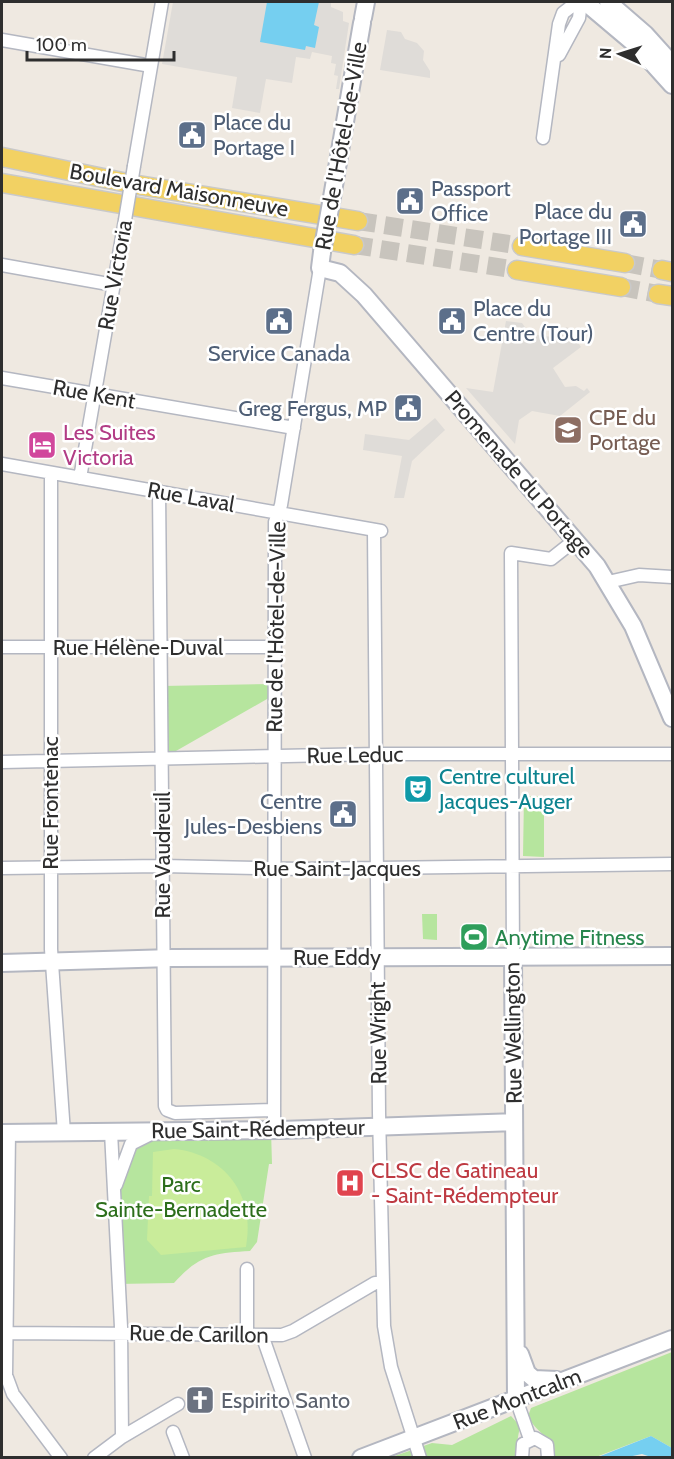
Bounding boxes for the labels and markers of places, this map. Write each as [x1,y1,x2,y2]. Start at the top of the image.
place label: Place du Portage I [213,109,295,161]
public building icon: Place du Portage I [176,119,208,151]
place label: Passport Office [431,175,511,227]
public building icon: Passport Office [394,185,426,217]
place label: Place du Portage III [519,198,612,250]
public building icon: Place du Portage III [617,208,649,240]
place label: Place du Centre (Tour) [473,295,594,347]
public building icon: Service Canada [263,305,295,337]
public building icon: Place du Centre (Tour) [436,305,468,337]
place label: Service Canada [208,340,351,367]
public building icon: Greg Fergus, MP [392,392,424,424]
place label: Greg Fergus, MP [238,395,387,422]
place label: CPE du Portage [589,404,661,456]
school or university icon: CPE du Portage [552,414,584,446]
place label: Les Suites Victoria [63,419,156,471]
hotel icon: Les Suites Victoria [26,429,58,461]
place label: Centre culturel Jacques-Auger [438,763,575,815]
theatre icon: Centre culturel Jacques-Auger [402,773,434,805]
place label: Centre Jules-Desbiens [184,788,322,840]
public building icon: Centre Jules-Desbiens [327,798,359,830]
sports icon: Anytime Fitness [458,921,490,953]
place label: Anytime Fitness [495,924,644,951]
place label: CLSC de Gatineau - Saint-Rédempteur [371,1157,558,1209]
hospital icon: CLSC de Gatineau - Saint-Rédempteur [334,1167,366,1199]
church icon: Espirito Santo [184,1384,216,1416]
place label: Espirito Santo [221,1387,350,1414]

